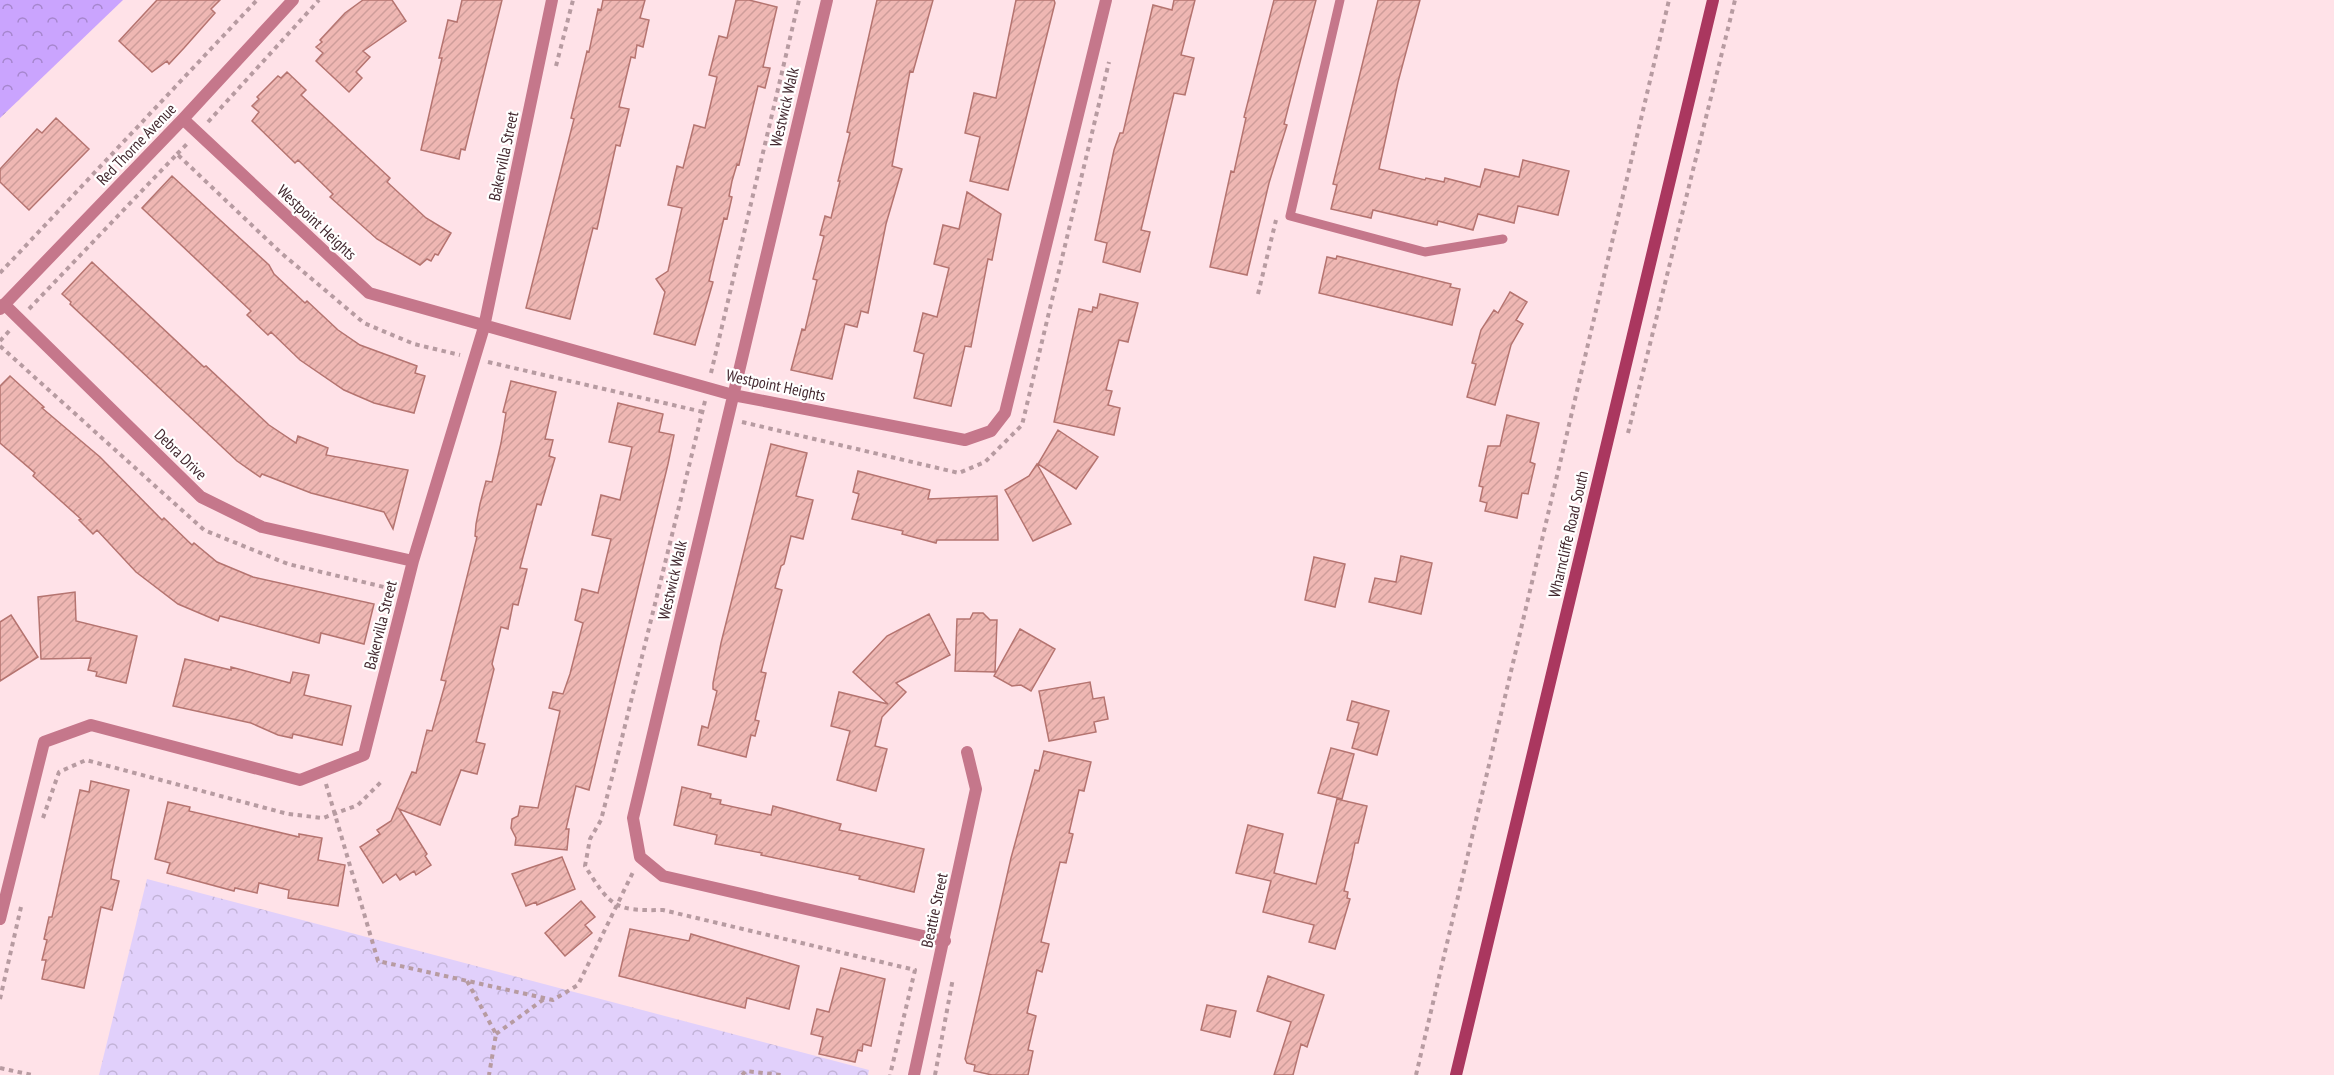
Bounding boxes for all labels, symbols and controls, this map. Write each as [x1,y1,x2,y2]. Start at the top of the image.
street label: Westwick Walk [765,65,803,149]
street label: Red Thorne Avenue [92,99,180,189]
street label: Bakervilla Street [484,109,522,203]
street label: Westpoint Heights [273,180,361,264]
street label: Westpoint Heights [724,365,828,405]
street label: Debra Drive [151,424,211,484]
street label: Wharncliffe Road South [1544,469,1592,599]
street label: Westwick Walk [653,538,691,622]
street label: Bakervilla Street [359,578,401,672]
street label: Beattie Street [916,870,952,949]

